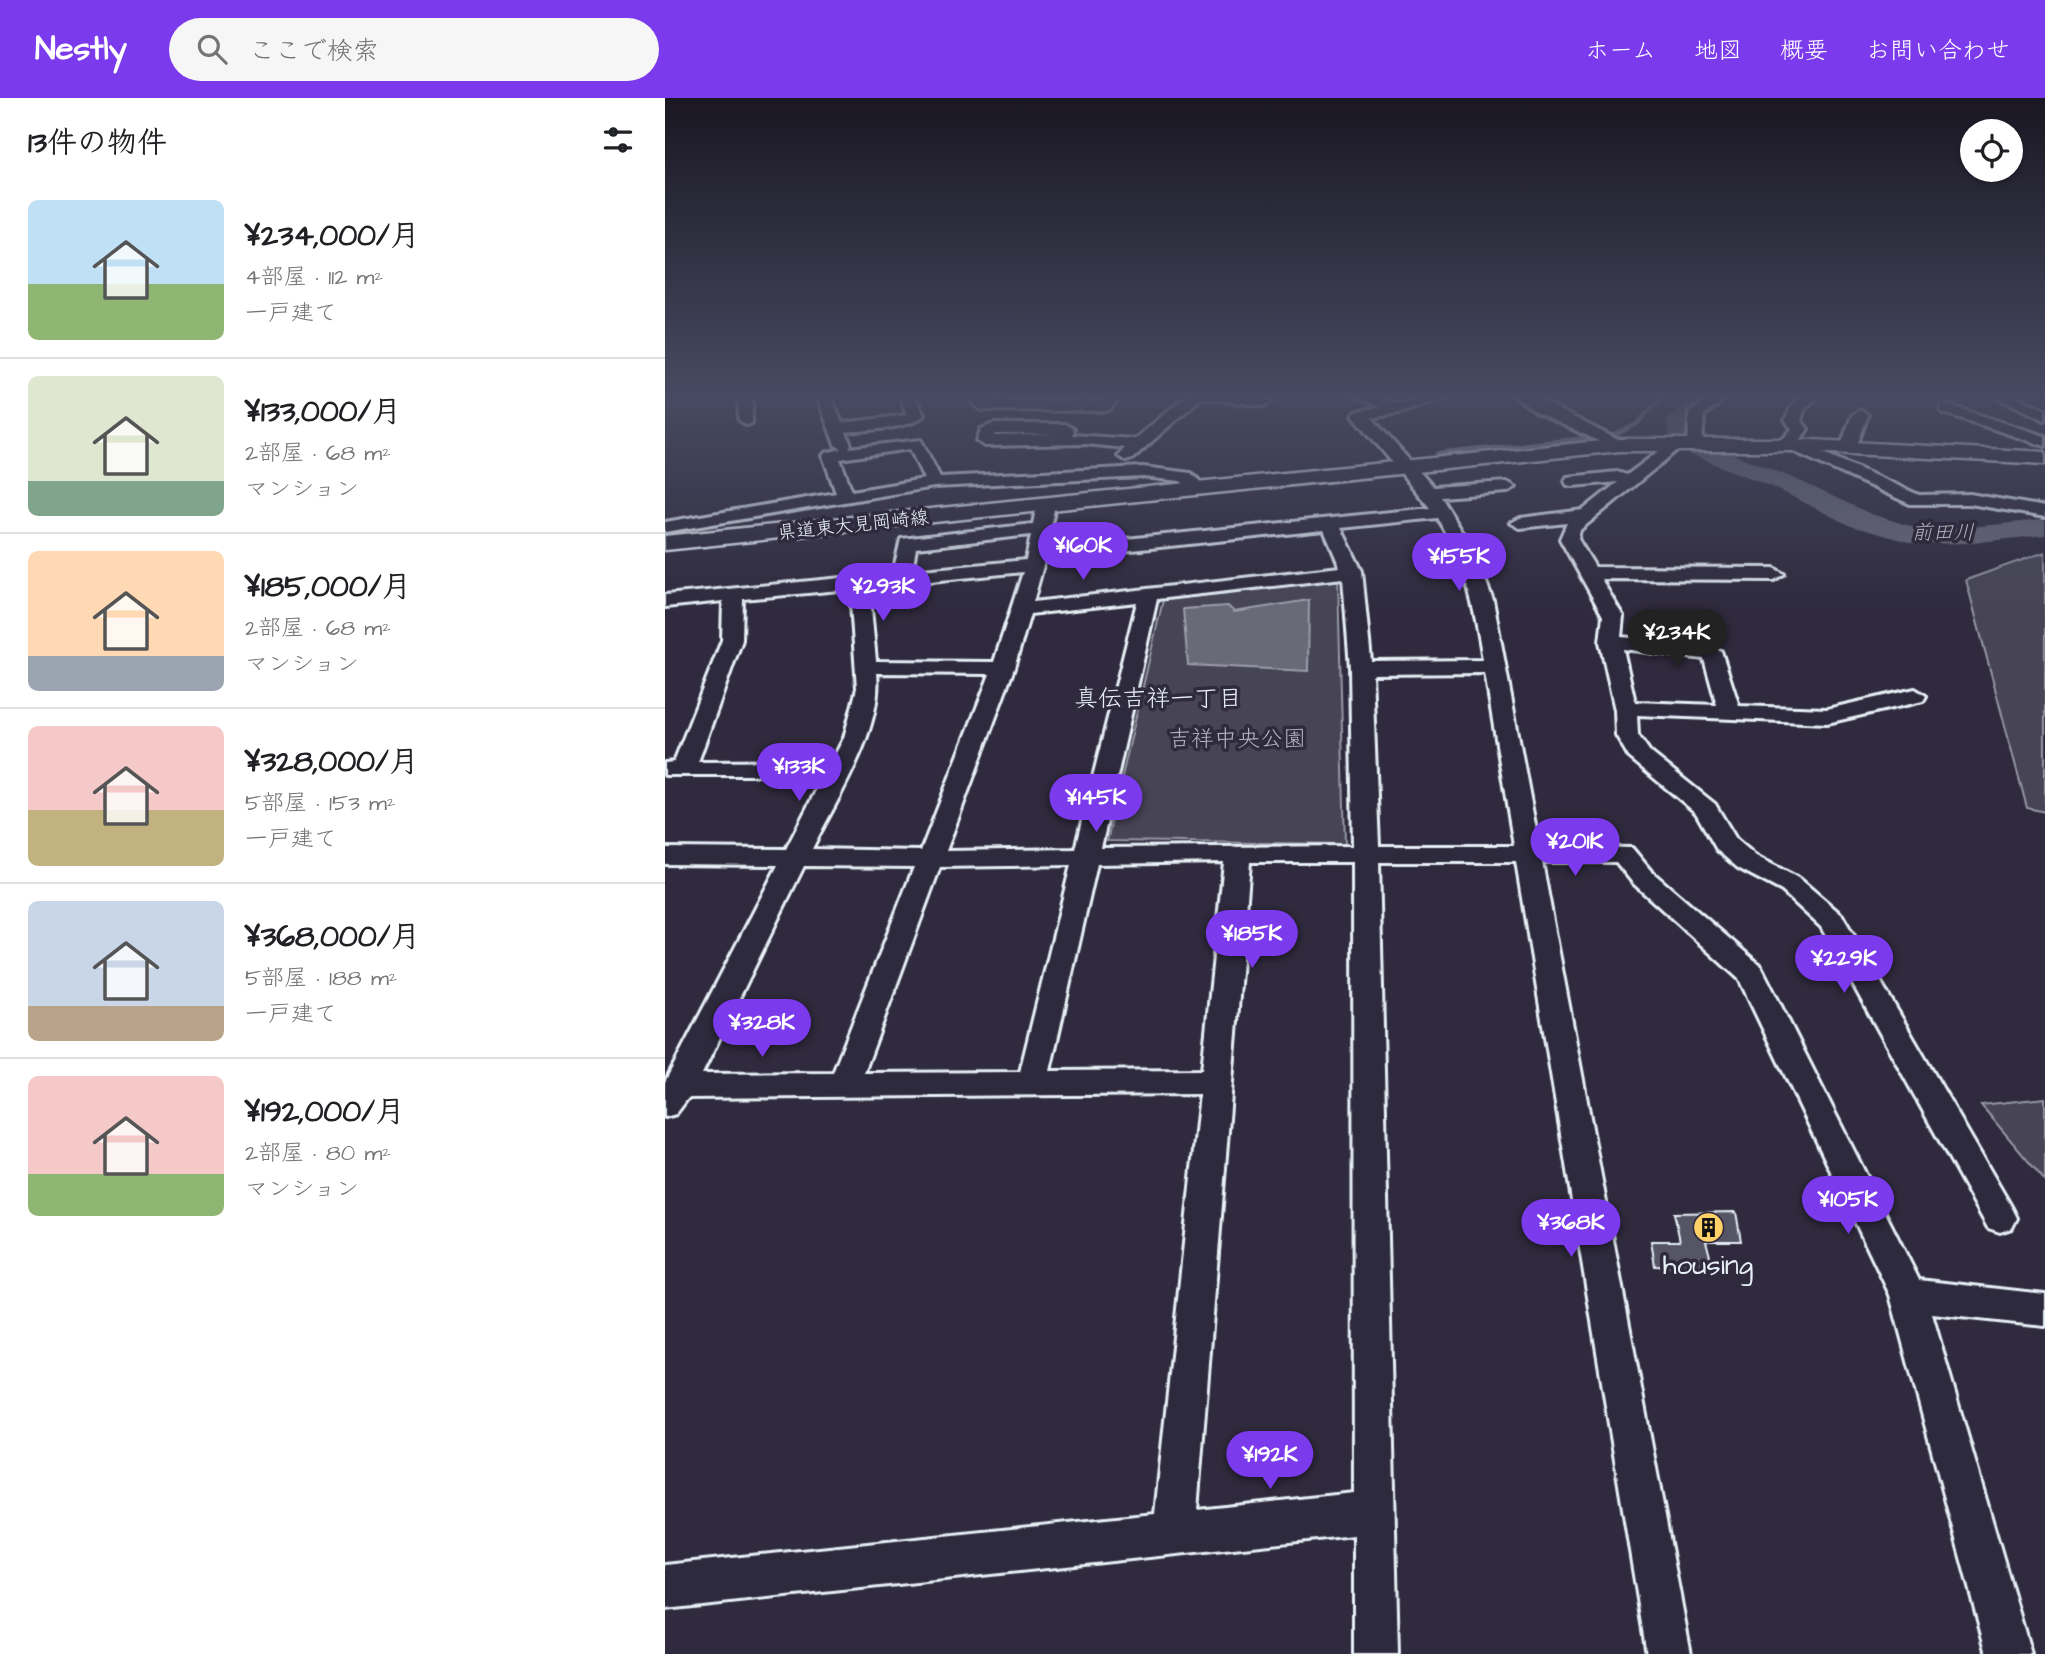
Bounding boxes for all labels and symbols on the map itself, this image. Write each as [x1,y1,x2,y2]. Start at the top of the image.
street label: 県道東大見岡崎線 [776,504,930,547]
water label: 前田川 [1912,518,1975,547]
pin: ¥160K [1034,522,1132,582]
pin: ¥155K [1410,533,1508,593]
pin: ¥293K [834,564,932,623]
pin: ¥234K [1628,610,1726,669]
district label: 真伝吉祥一丁目 [1074,682,1242,716]
park label: 吉祥中央公園 [1168,723,1306,755]
pin: ¥133K [750,744,848,803]
pin: ¥145K [1047,774,1145,834]
pin: ¥201K [1526,818,1624,878]
pin: ¥185K [1203,910,1301,970]
pin: ¥229K [1795,936,1893,995]
pin: ¥328K [713,1000,811,1059]
pin: ¥105K [1799,1176,1897,1236]
pin: ¥368K [1522,1200,1620,1259]
building icon: housing [1691,1210,1725,1244]
place label: housing [1663,1246,1753,1286]
pin: ¥192K [1221,1432,1319,1491]

